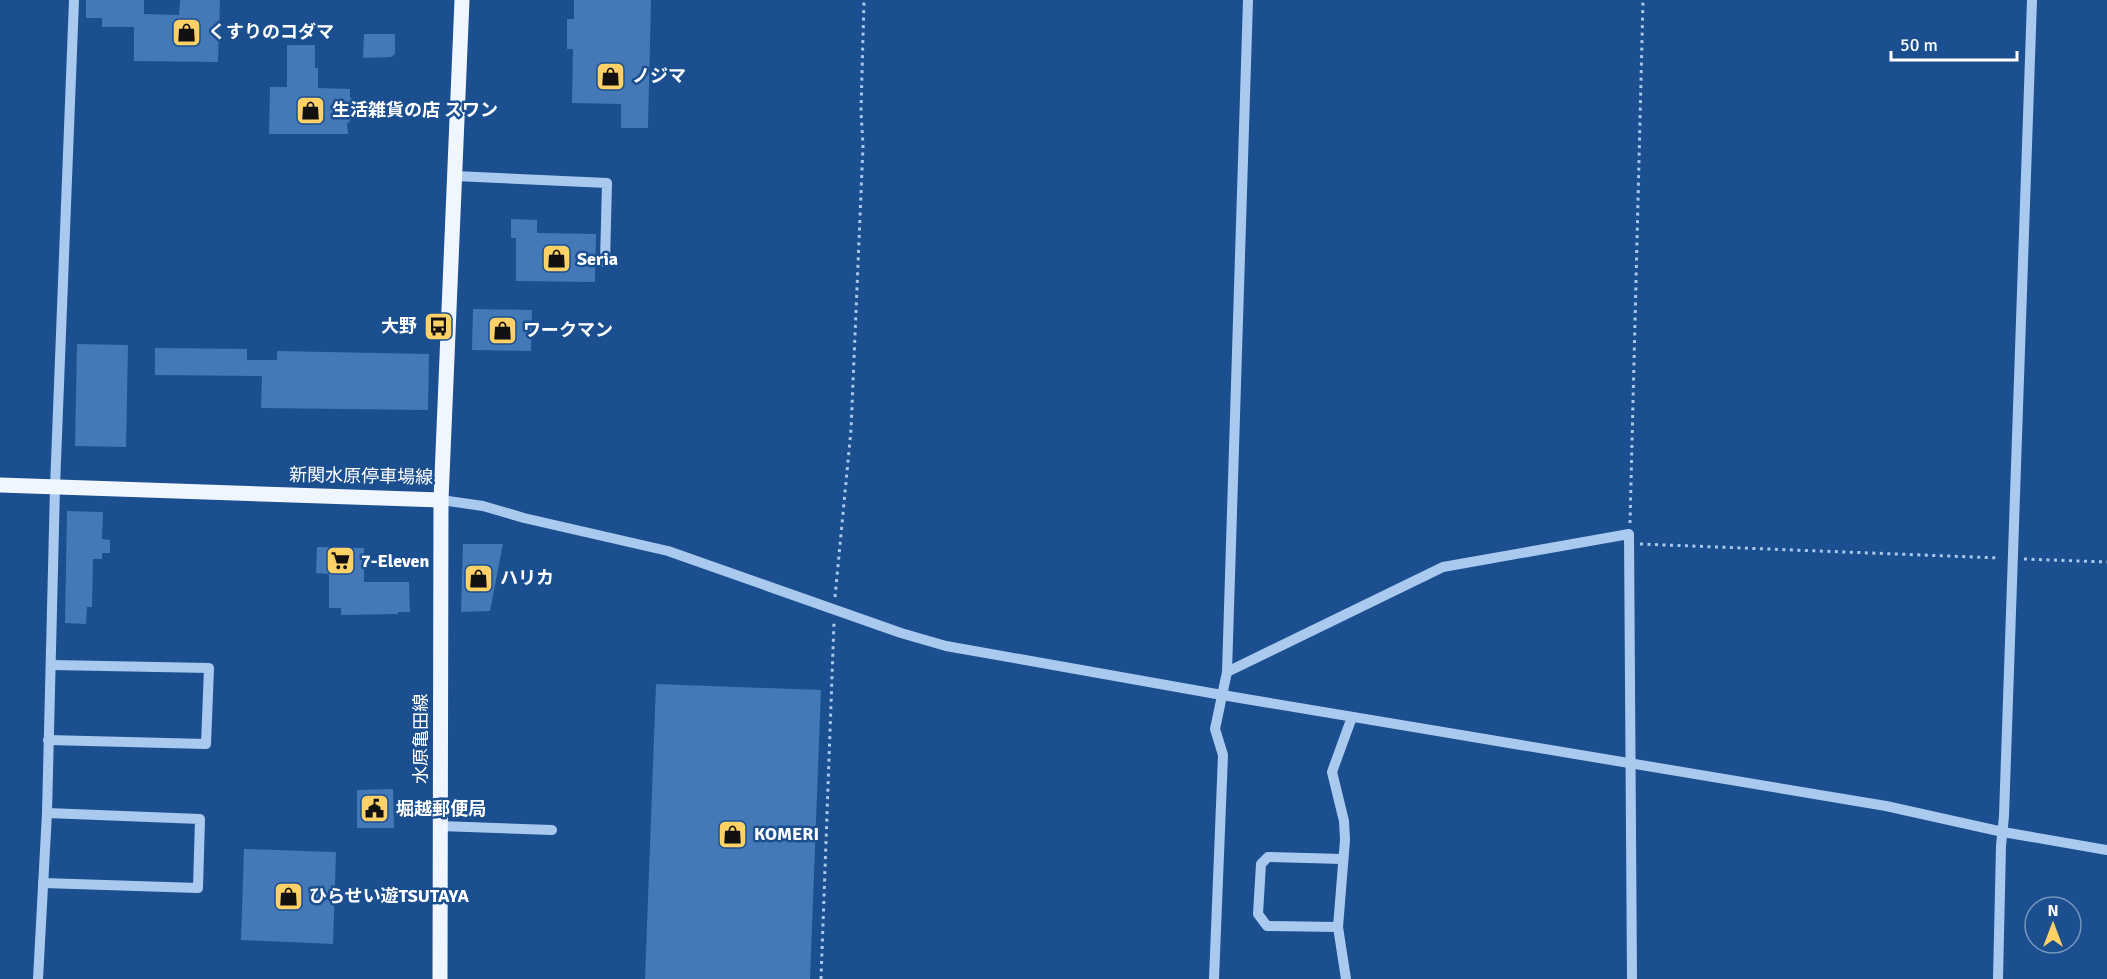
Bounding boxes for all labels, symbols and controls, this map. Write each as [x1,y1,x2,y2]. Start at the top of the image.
shop icon: くすりのコダマ [171,16,203,48]
place label: くすりのコダマ [208,21,334,43]
scale bar [1891,24,2017,62]
text: 50 m [1900,34,1938,56]
shop icon: ノジマ [595,60,627,92]
place label: ノジマ [632,65,686,87]
shop icon: 生活雑貨の店 スワン [295,94,327,126]
place label: 生活雑貨の店 スワン [332,99,498,121]
shop icon: Seria [540,243,572,275]
place label: Seria [577,248,618,270]
bus stop icon: 大野 [422,310,454,342]
shop icon: ワークマン [486,314,518,346]
place label: 大野 [381,315,417,337]
place label: ワークマン [523,319,613,341]
street label: 新関水原停車場線 [289,464,433,488]
supermarket icon: 7-Eleven [324,545,356,577]
place label: 7-Eleven [361,550,429,572]
shop icon: ハリカ [463,562,495,594]
place label: ハリカ [500,567,554,589]
street label: 水原亀田線 [410,694,432,784]
public building icon: 堀越郵便局 [359,793,391,825]
place label: 堀越郵便局 [396,798,486,820]
shop icon: KOMERI [717,818,749,850]
place label: KOMERI [754,823,819,845]
shop icon: ひらせい遊TSUTAYA [272,880,304,912]
place label: ひらせい遊TSUTAYA [309,885,469,907]
north arrow [2023,895,2083,955]
text: N [2047,901,2059,921]

